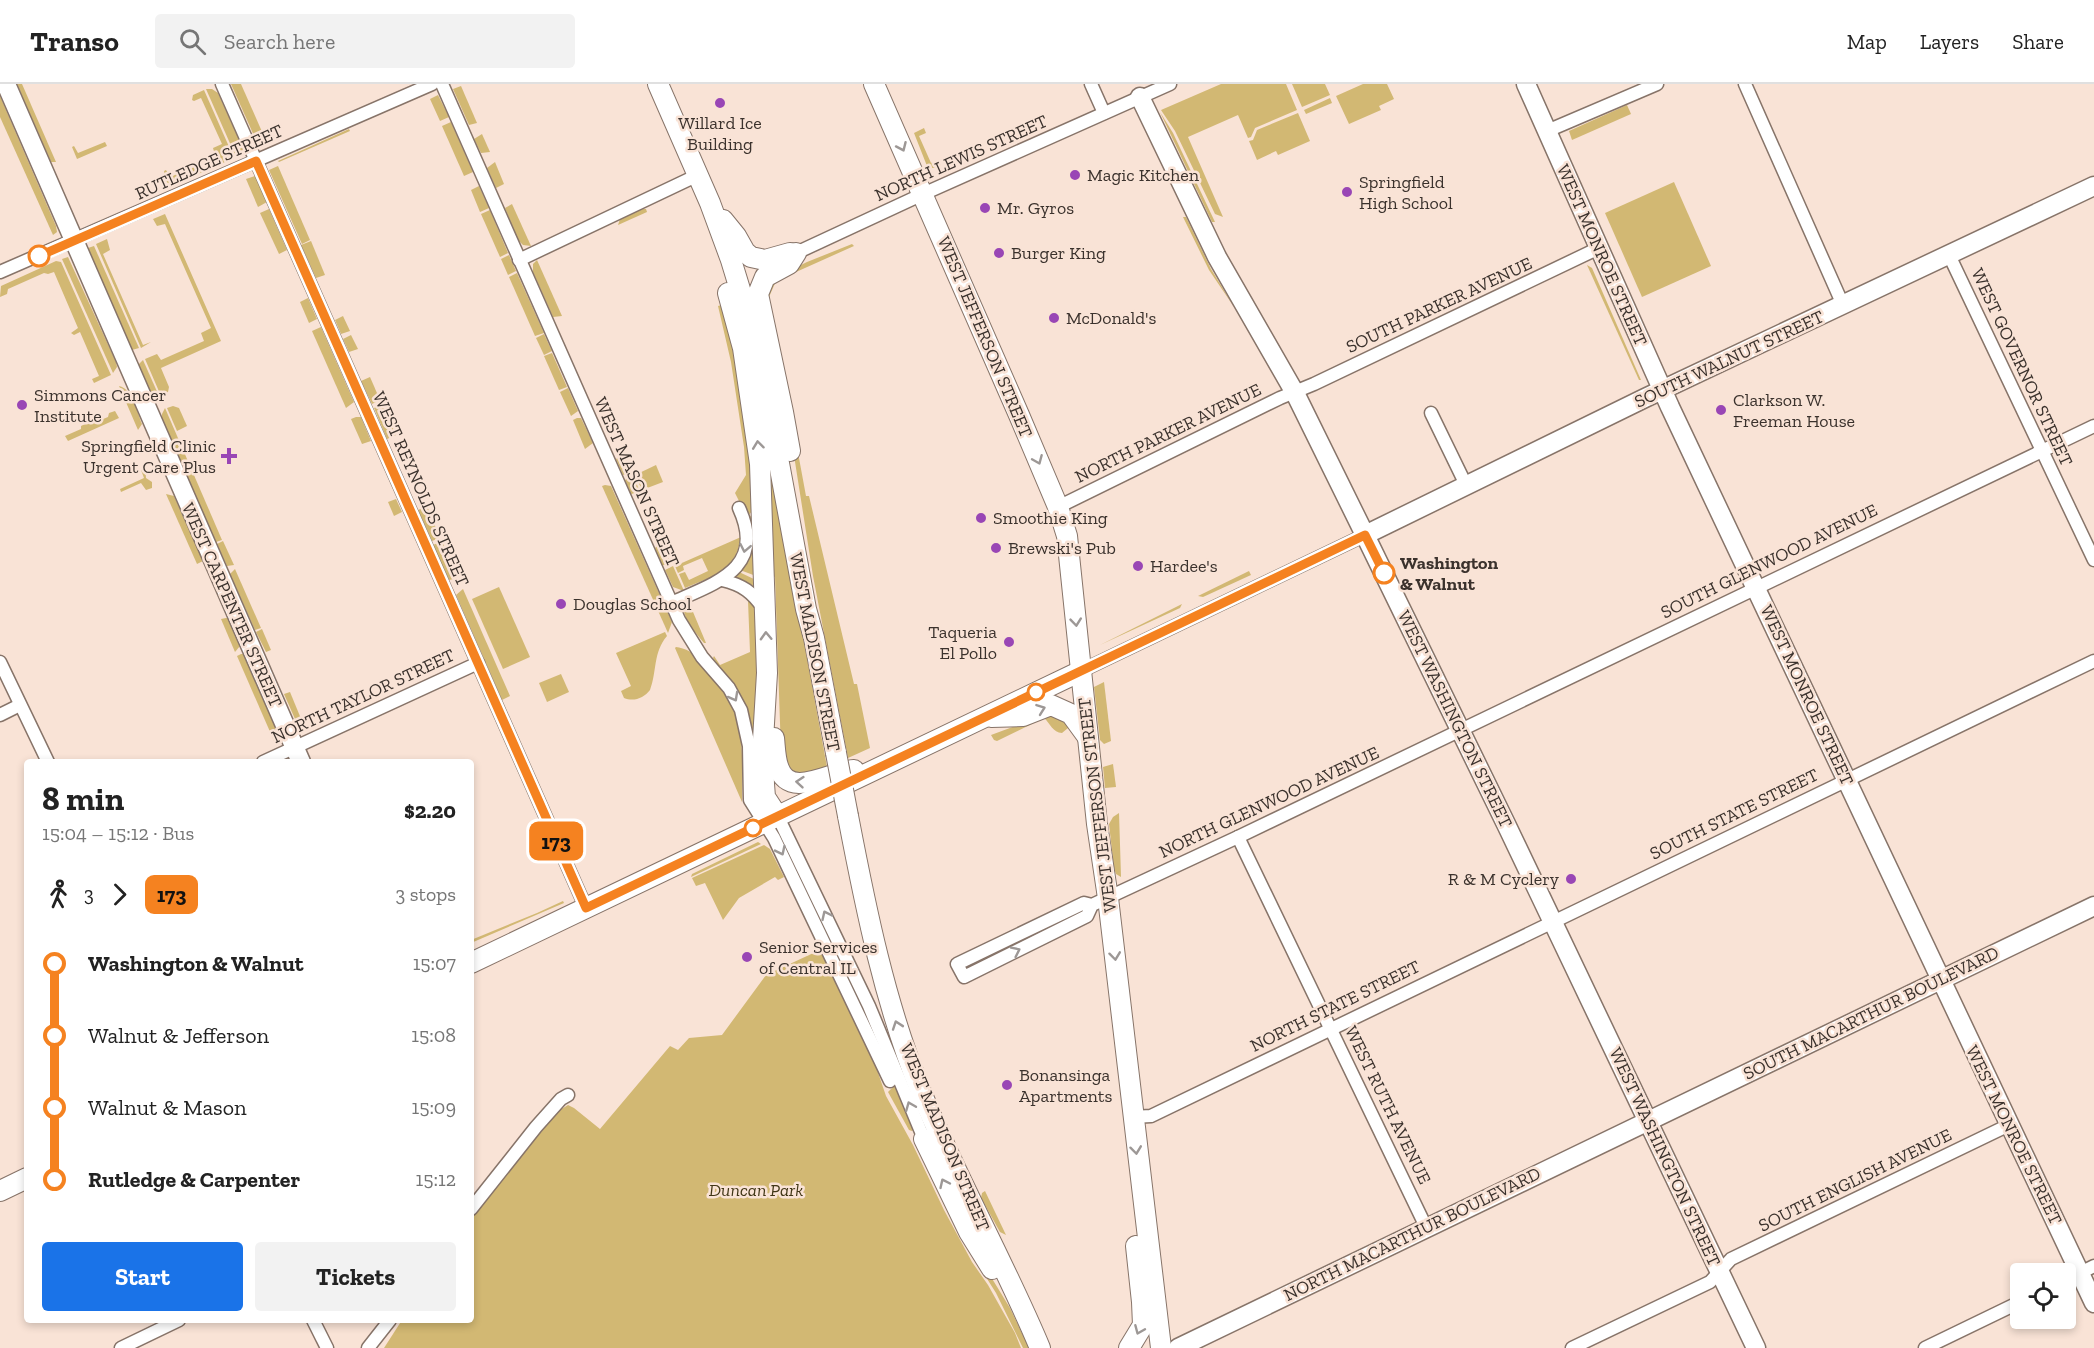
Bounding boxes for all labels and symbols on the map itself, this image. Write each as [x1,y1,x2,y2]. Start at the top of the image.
marker: Willard Ice Building [713,96,727,110]
street label: NORTH LEWIS STREET [871,110,1051,206]
place label: Willard Ice Building [678,112,762,155]
street label: RUTLEDGE STREET [132,120,286,204]
one-way arrow [895,141,907,152]
street label: WEST MONROE STREET [1552,161,1652,349]
place label: Magic Kitchen [1087,164,1200,186]
marker: Magic Kitchen [1068,168,1082,182]
place label: Springfield High School [1359,171,1453,214]
marker: Springfield High School [1340,185,1354,199]
place label: Mr. Gyros [997,197,1074,219]
marker: Mr. Gyros [978,201,992,215]
street label: WEST JEFFERSON STREET [933,233,1037,441]
place label: Burger King [1011,242,1106,264]
unlabelled marker [28,245,50,267]
marker: Burger King [992,246,1006,260]
street label: SOUTH PARKER AVENUE [1342,252,1536,358]
street label: WEST GOVERNOR STREET [1966,265,2078,469]
street label: SOUTH WALNUT STREET [1631,305,1827,413]
place label: McDonald's [1066,307,1156,329]
marker: McDonald's [1047,311,1061,325]
street label: NORTH PARKER AVENUE [1071,378,1265,488]
place label: Simmons Cancer Institute [34,384,166,427]
street label: WEST REYNOLDS STREET [368,388,474,590]
place label: Clarkson W. Freeman House [1733,389,1855,432]
street label: WEST MASON STREET [590,394,684,570]
marker: Simmons Cancer Institute [15,398,29,412]
marker: Clarkson W. Freeman House [1714,403,1728,417]
place label: Springfield Clinic Urgent Care Plus [81,435,216,478]
one-way arrow [752,440,765,450]
marker: Springfield Clinic Urgent Care Plus [220,447,238,465]
one-way arrow [1031,453,1043,464]
street label: WEST CARPENTER STREET [177,499,287,711]
street label: SOUTH GLENWOOD AVENUE [1657,499,1881,623]
place label: Smoothie King [993,507,1108,529]
marker: Smoothie King [974,511,988,525]
place label: Brewski's Pub [1008,537,1116,559]
marker: Brewski's Pub [989,541,1003,555]
one-way arrow [739,542,752,552]
street label: WEST MADISON STREET [785,551,845,753]
place label: Washington & Walnut [1400,552,1499,595]
place label: Hardee's [1150,555,1218,577]
marker: Hardee's [1131,559,1145,573]
marker: Washington & Walnut [1373,562,1395,584]
place label: Douglas School [573,593,692,615]
marker: Douglas School [554,597,568,611]
street label: WEST MONROE STREET [1756,601,1858,789]
street label: WEST WASHINGTON STREET [1393,607,1517,831]
one-way arrow [1069,617,1082,626]
place label: Taqueria El Pollo [928,621,997,664]
one-way arrow [760,632,772,641]
marker: Taqueria El Pollo [1002,635,1016,649]
street label: NORTH TAYLOR STREET [268,644,458,748]
unlabelled marker [1027,683,1045,701]
one-way arrow [727,691,738,701]
street label: WEST JEFFERSON STREET [1073,696,1121,914]
one-way arrow [1035,703,1046,716]
street label: NORTH GLENWOOD AVENUE [1156,741,1382,863]
street label: SOUTH STATE STREET [1646,764,1822,864]
one-way arrow [795,775,804,788]
unlabelled marker [744,819,762,837]
line badge: 173 [522,822,590,861]
one-way arrow [773,845,785,856]
place label: R & M Cyclery [1448,868,1560,890]
marker: R & M Cyclery [1564,872,1578,886]
one-way arrow [822,910,834,921]
place label: Senior Services of Central IL [759,936,878,979]
street label: SOUTH MACARTHUR BOULEVARD [1740,941,2002,1085]
one-way arrow [1010,947,1021,959]
marker: Senior Services of Central IL [740,950,754,964]
one-way arrow [1108,951,1120,960]
street label: NORTH STATE STREET [1246,955,1424,1057]
one-way arrow [892,1020,905,1031]
street label: WEST RUTH AVENUE [1340,1022,1436,1188]
street label: WEST MADISON STREET [895,1040,995,1234]
street label: WEST MONROE STREET [1961,1042,2067,1228]
street label: WEST WASHINGTON STREET [1605,1044,1725,1270]
place label: Bonansinga Apartments [1019,1064,1112,1107]
marker: Bonansinga Apartments [1000,1078,1014,1092]
one-way arrow [905,1101,917,1112]
street label: SOUTH ENGLISH AVENUE [1755,1124,1955,1236]
one-way arrow [1130,1145,1142,1154]
street label: NORTH MACARTHUR BOULEVARD [1280,1162,1544,1306]
one-way arrow [940,1178,952,1189]
park label: Duncan Park [709,1179,803,1201]
one-way arrow [1134,1324,1146,1335]

